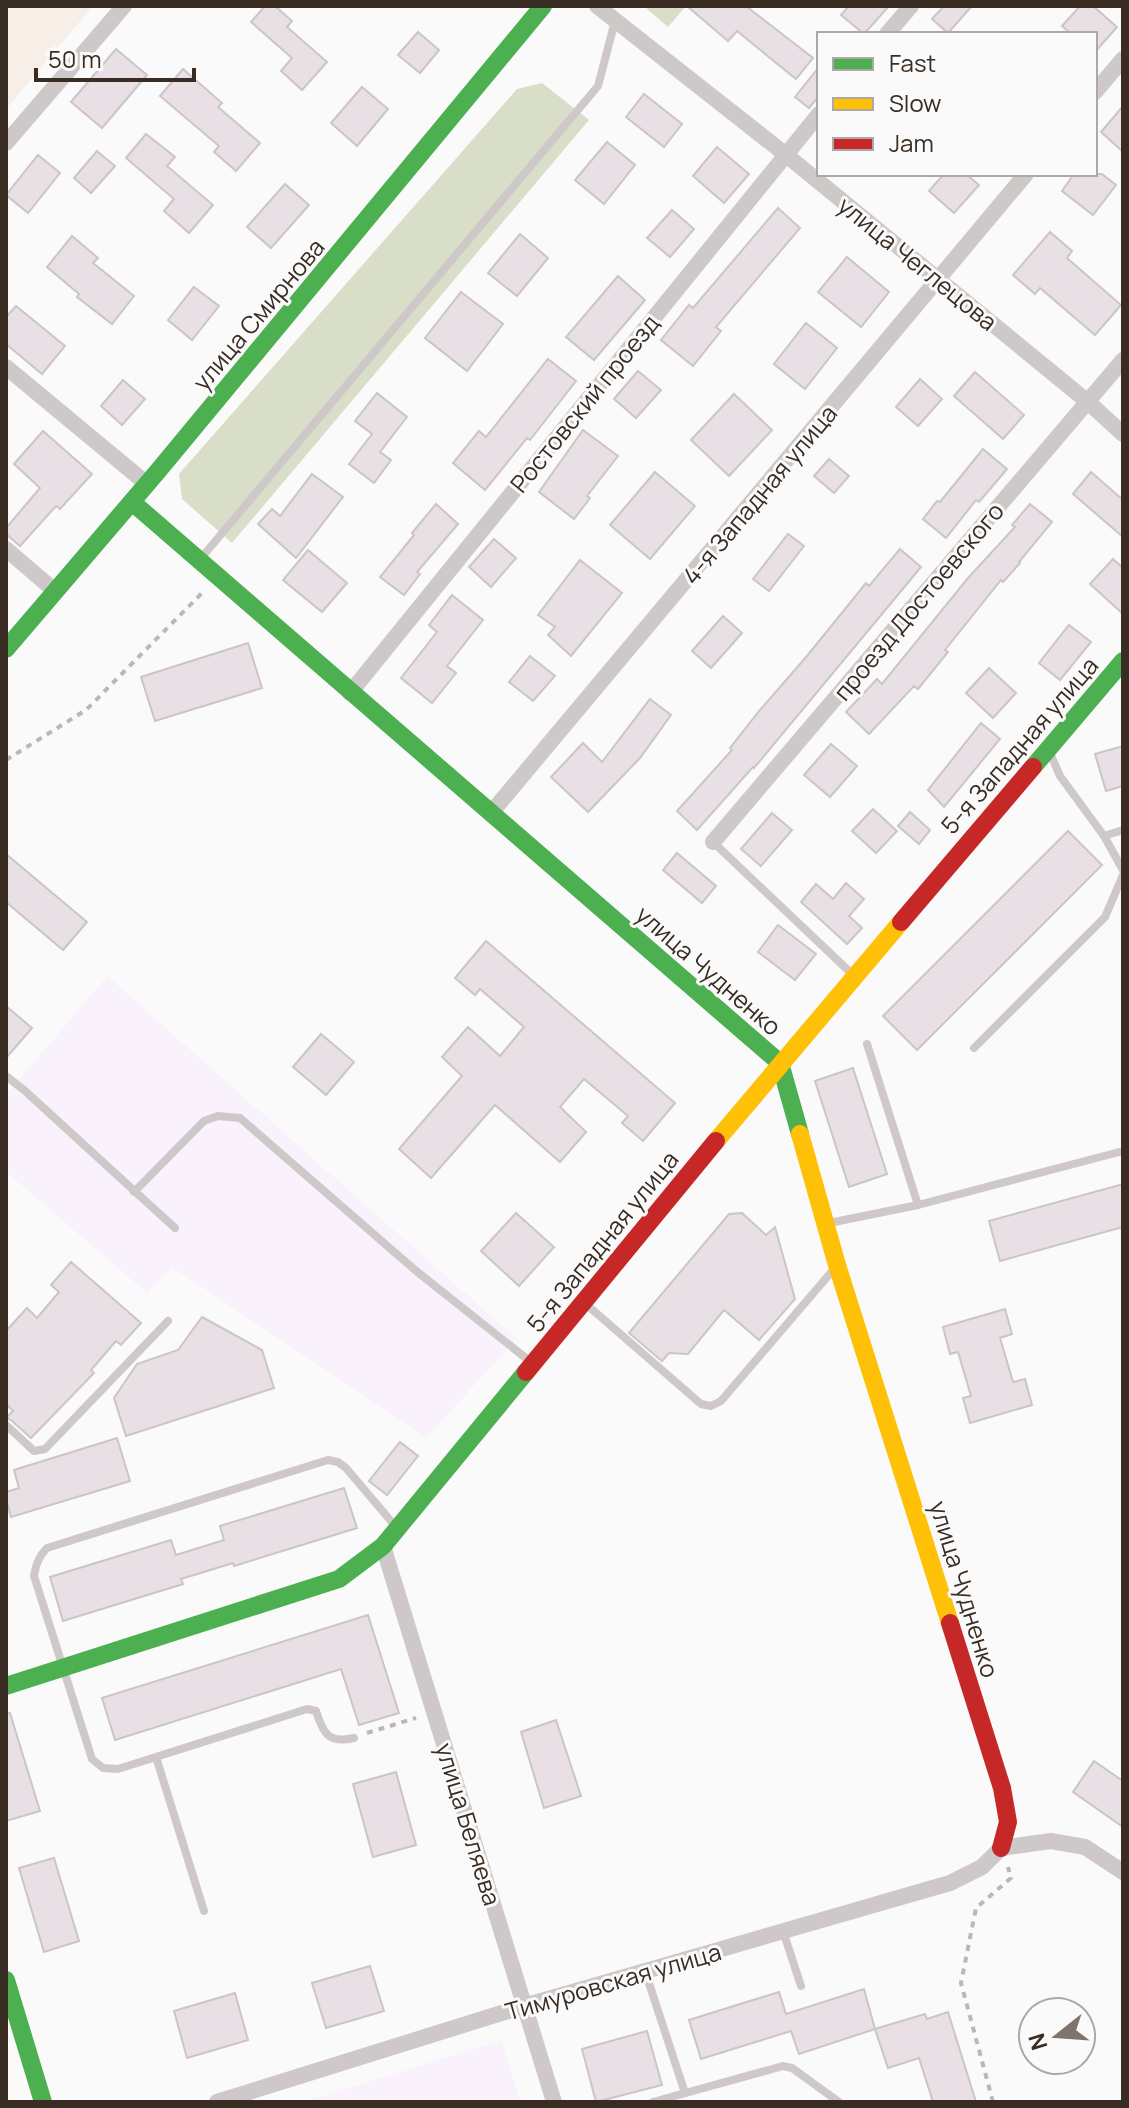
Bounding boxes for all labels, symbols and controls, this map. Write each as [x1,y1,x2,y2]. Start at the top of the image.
scale bar [36,32,194,82]
legend [817,32,1097,176]
text: 50 m [48,42,102,75]
text: Fast [889,46,936,79]
text: Slow [889,86,942,119]
text: Jam [889,126,934,159]
street label: улица Чеглецова [831,188,1005,338]
street label: улица Смирнова [185,231,331,397]
street label: Ростовский проезд [502,307,666,499]
street label: 4-я Западная улица [674,397,844,591]
street label: проезд Достоевского [825,495,1011,707]
street label: 5-я Западная улица [933,650,1105,840]
street label: улица Чудненко [629,898,789,1042]
street label: 5-я Западная улица [519,1143,685,1339]
street label: улица Чудненко [922,1497,1008,1681]
street label: улица Беляева [429,1739,509,1909]
street label: Тимуровская улица [501,1934,725,2028]
north arrow [1017,1996,1097,2076]
text: N [1021,2030,1055,2054]

